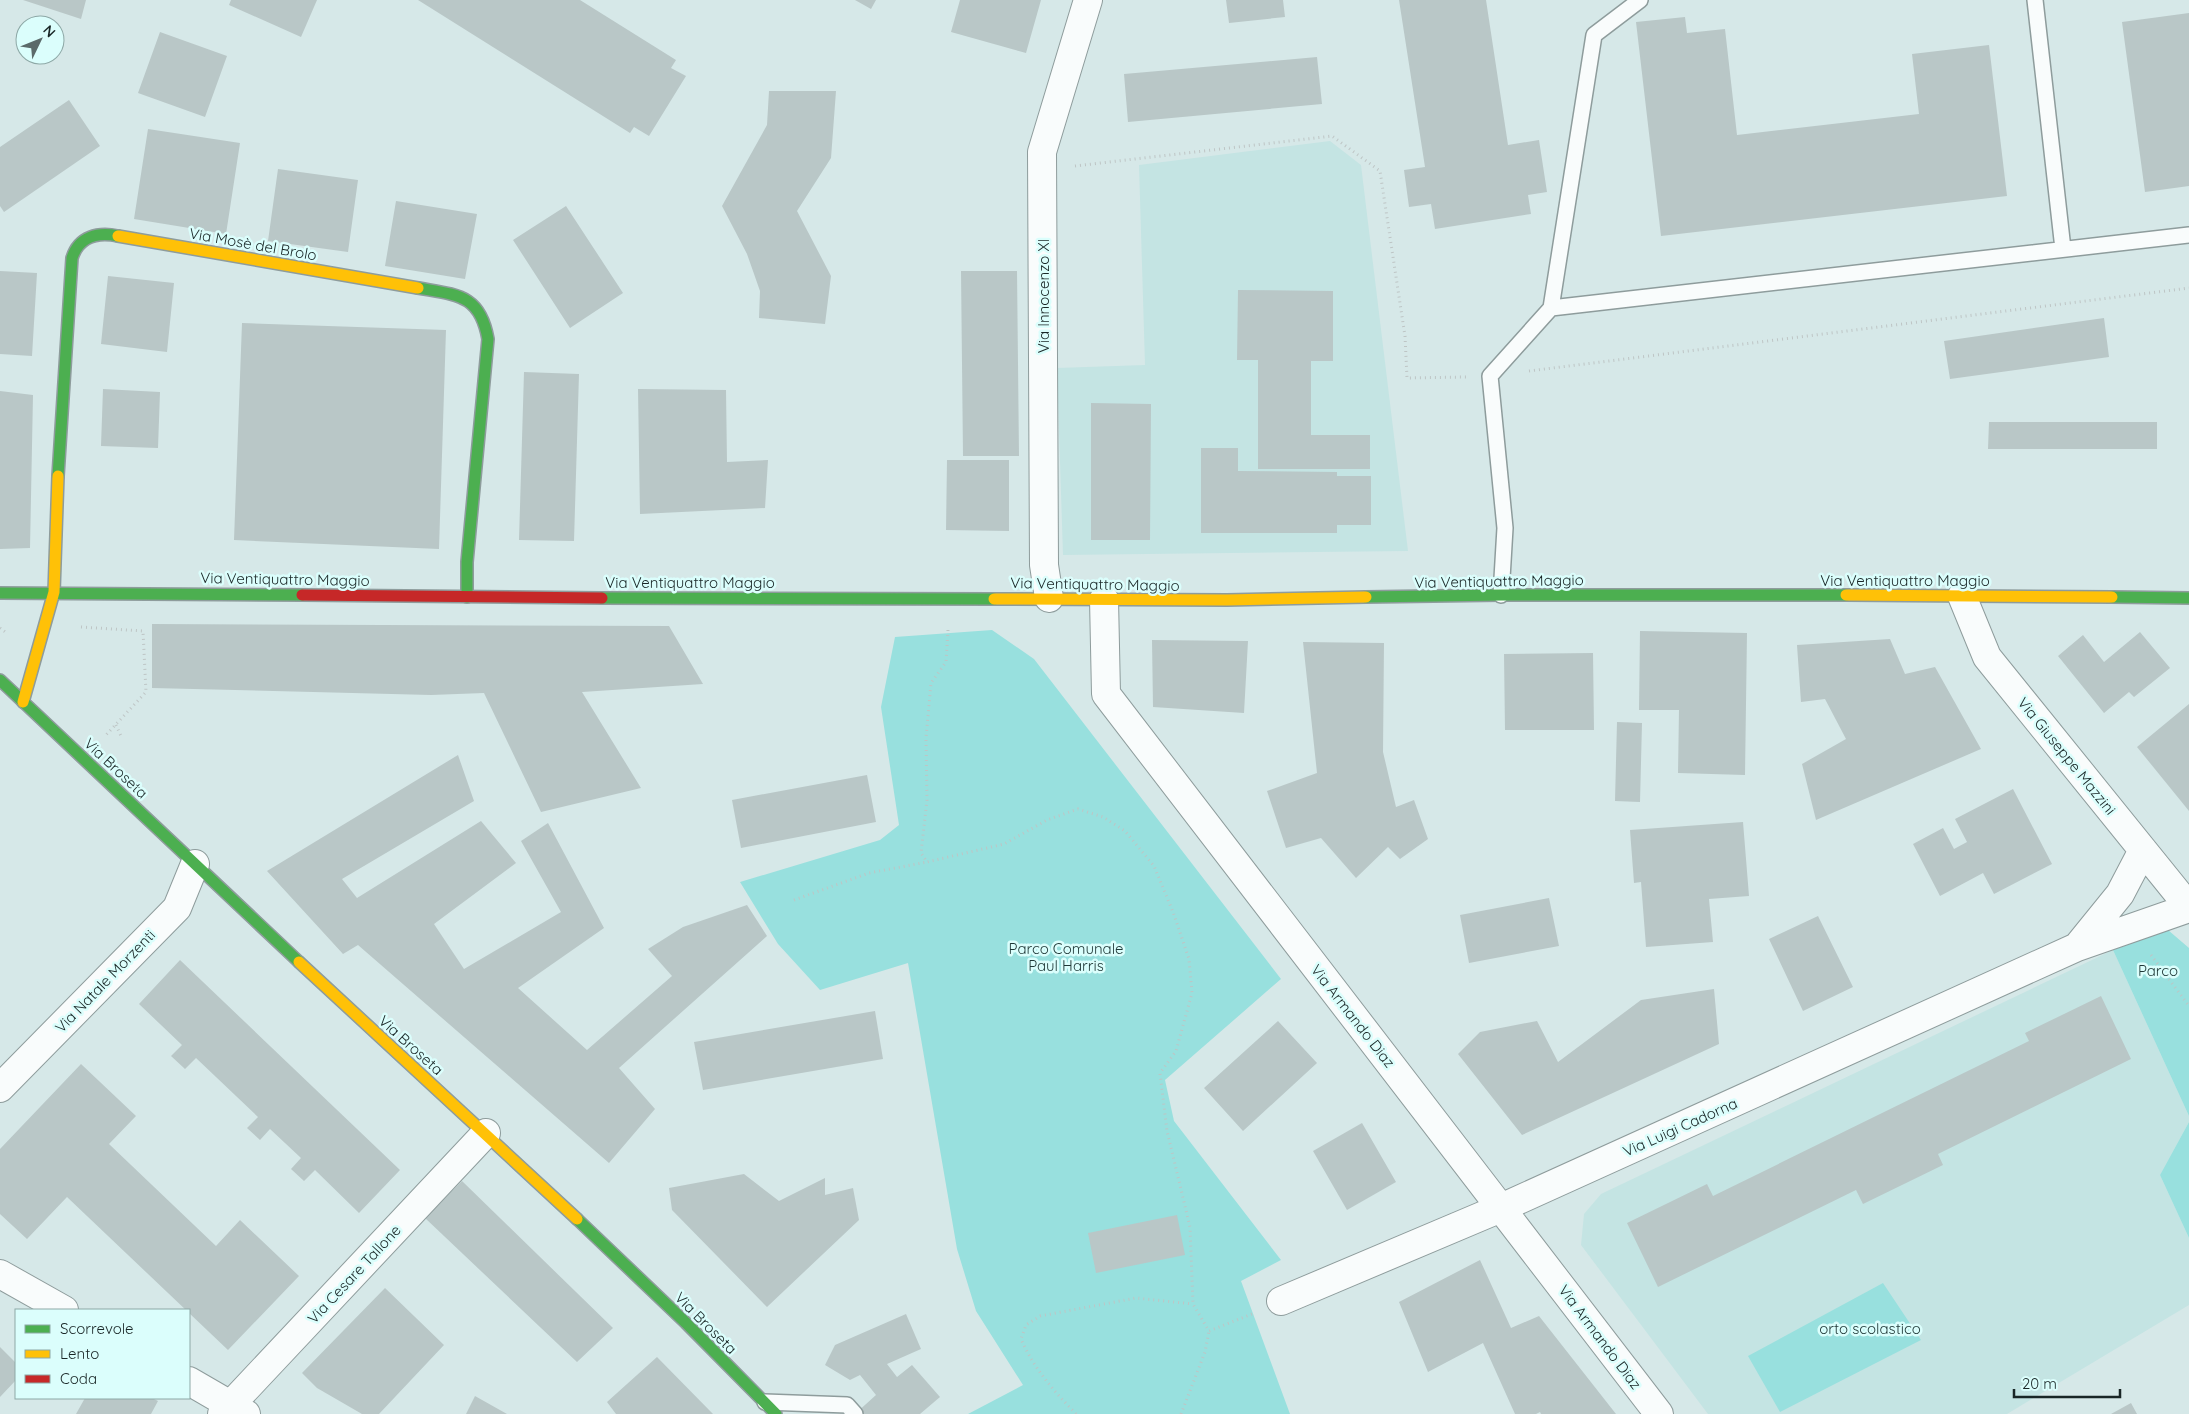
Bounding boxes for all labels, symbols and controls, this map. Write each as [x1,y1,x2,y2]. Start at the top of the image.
north arrow [15,15,65,65]
text: N [39,21,60,41]
street label: Via Mosè del Brolo [188,223,318,265]
street label: Via Innocenzo XI [1034,239,1053,353]
street label: Via Ventiquattro Maggio [200,568,370,590]
street label: Via Ventiquattro Maggio [1414,570,1584,592]
street label: Via Ventiquattro Maggio [1820,571,1990,590]
street label: Via Ventiquattro Maggio [605,573,775,592]
street label: Via Ventiquattro Maggio [1010,573,1180,595]
street label: Via Giuseppe Mazzini [2014,693,2120,819]
street label: Via Broseta [80,734,152,802]
street label: Via Natale Morzenti [51,925,159,1037]
park label: Parco Comunale Paul Harris [1009,939,1123,975]
street label: Via Armando Diaz [1307,961,1399,1071]
park label: Parco [2138,961,2178,980]
street label: Via Broseta [375,1011,447,1079]
street label: Via Luigi Cadorna [1620,1093,1740,1161]
street label: Via Cesare Tallone [303,1221,405,1327]
street label: Via Armando Diaz [1555,1281,1645,1393]
street label: Via Broseta [671,1288,741,1358]
legend [15,1309,190,1399]
text: Scorrevole [60,1319,134,1338]
park label: orto scolastico [1819,1319,1921,1338]
text: Lento [60,1344,99,1363]
scale bar [2014,1366,2120,1398]
text: Coda [60,1369,97,1388]
text: 20 m [2022,1374,2057,1393]

